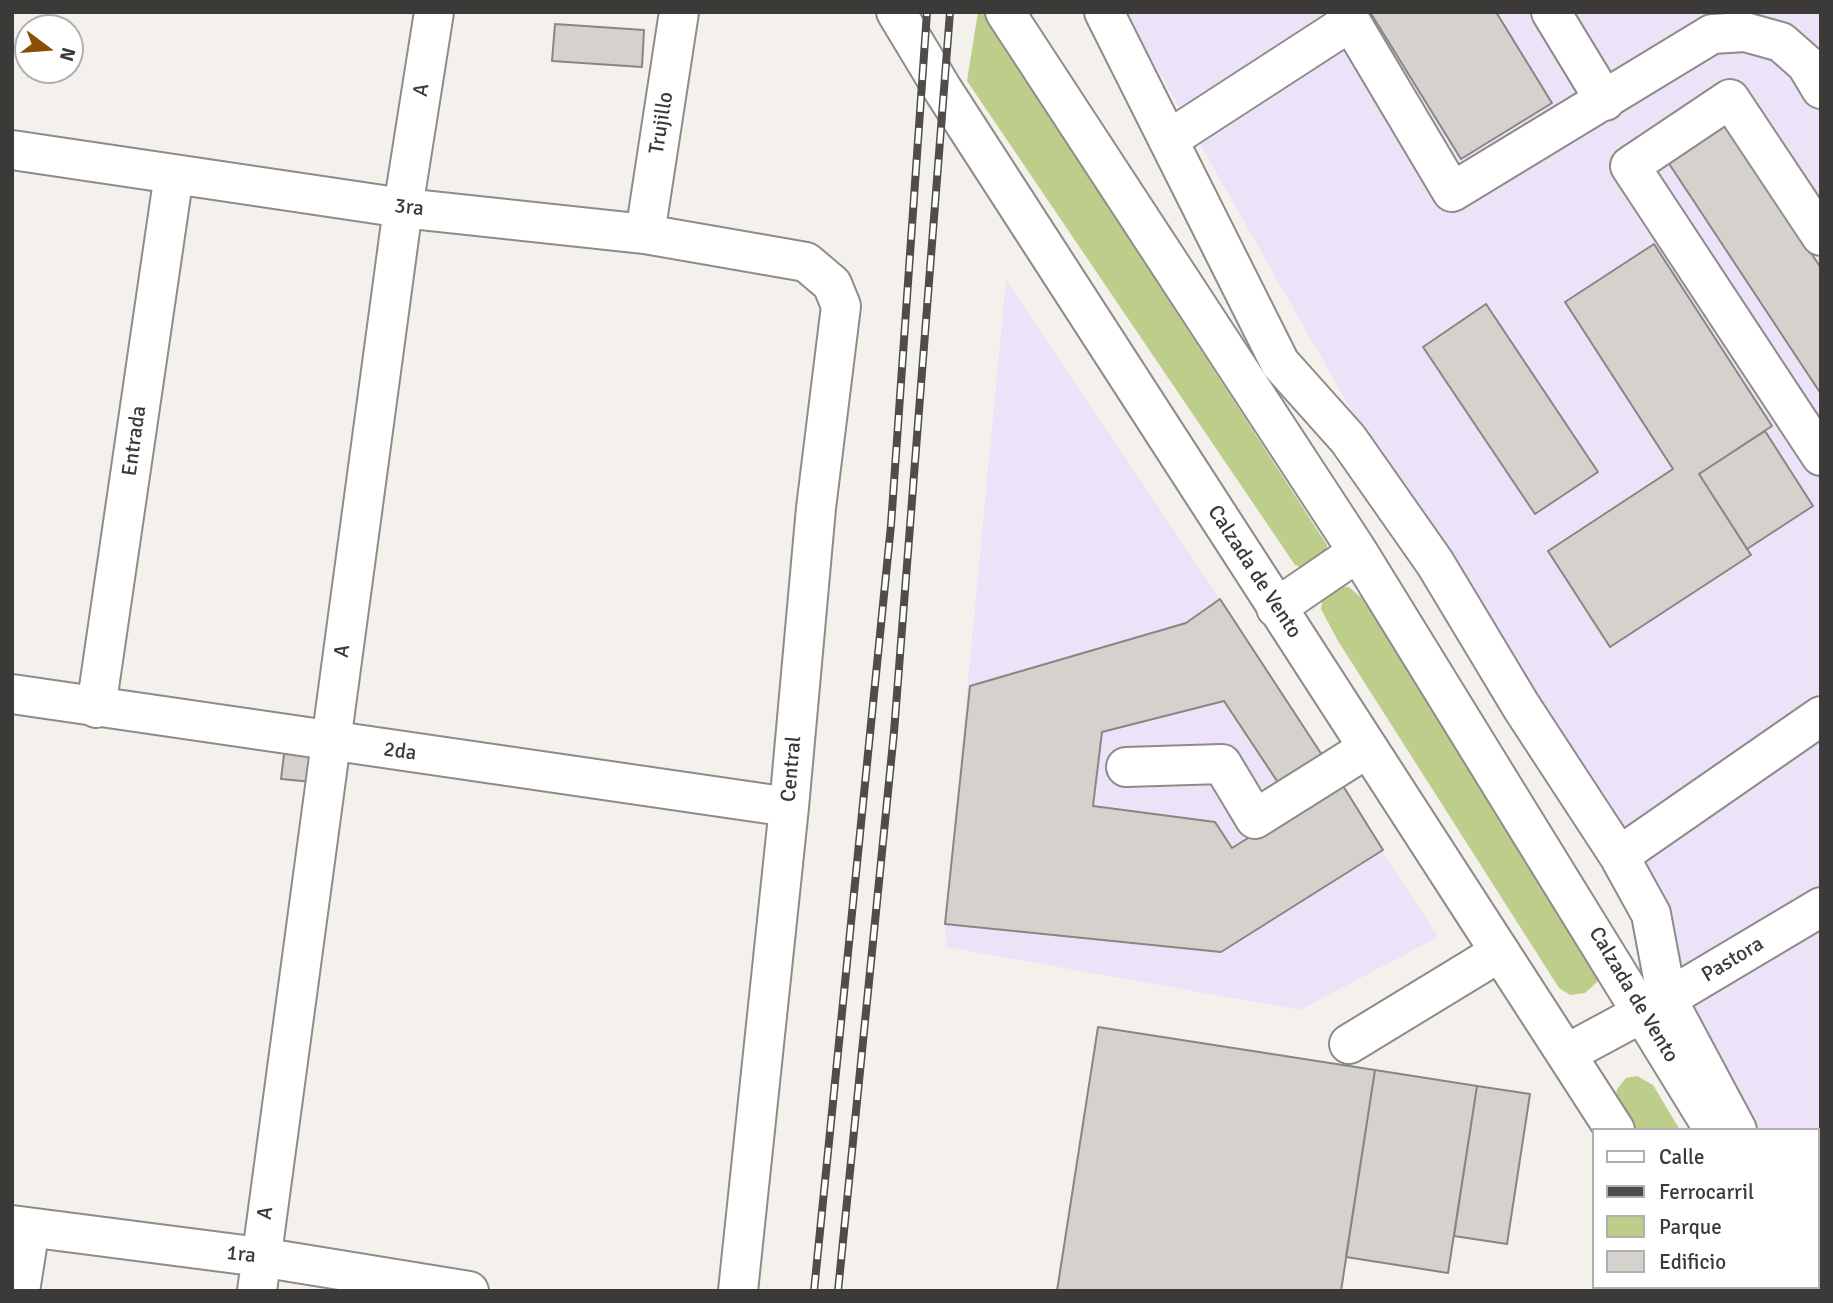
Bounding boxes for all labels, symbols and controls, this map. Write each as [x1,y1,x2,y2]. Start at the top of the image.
north arrow [14,14,84,84]
text: N [54,45,81,64]
street label: A [409,82,435,98]
street label: Trujillo [645,90,679,156]
street label: 3ra [393,194,425,222]
street label: Entrada [118,404,152,478]
street label: Calzada de Vento [1202,501,1306,643]
street label: A [330,643,356,659]
street label: Central [777,735,807,803]
street label: 2da [382,737,418,767]
street label: Calzada de Vento [1583,923,1683,1067]
street label: Pastora [1698,932,1768,988]
legend [1591,1128,1819,1289]
text: Calle [1659,1144,1705,1170]
text: Ferrocarril [1659,1179,1754,1205]
street label: A [253,1205,279,1221]
text: Parque [1659,1214,1722,1240]
street label: 1ra [225,1241,257,1269]
text: Edificio [1659,1249,1726,1275]

